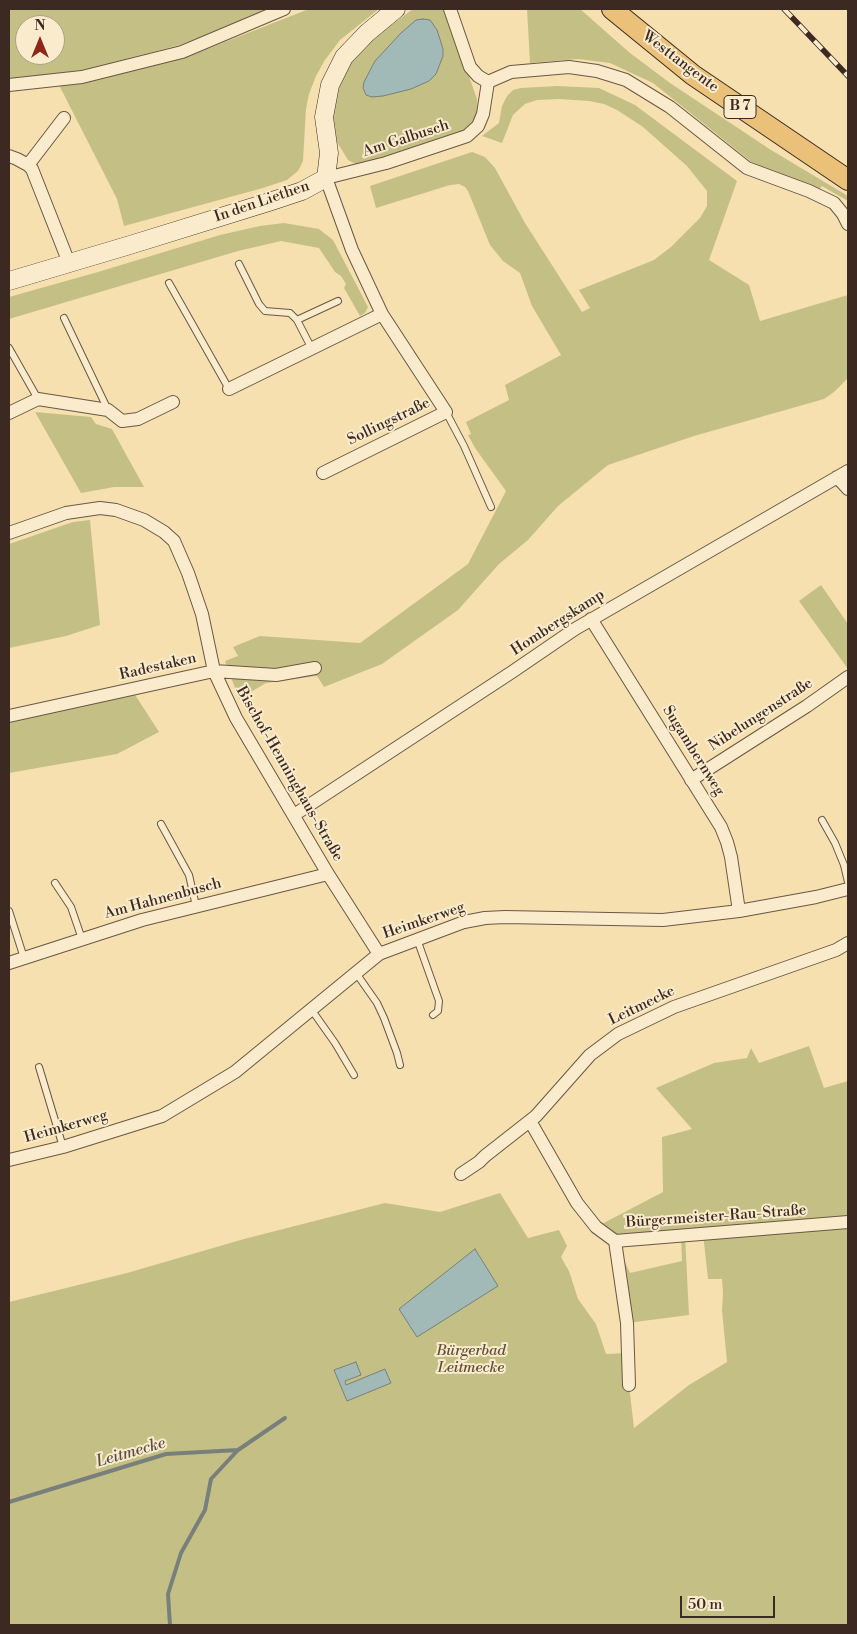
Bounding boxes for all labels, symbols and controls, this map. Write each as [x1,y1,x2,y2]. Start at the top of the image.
north arrow [15,15,65,65]
text: N [34,17,46,35]
street label: Westtangente [638,27,722,97]
road number: B 7 [724,95,756,118]
street label: Am Galbusch [361,117,451,161]
street label: In den Liethen [212,177,312,227]
street label: Sollingstraße [345,394,433,450]
street label: Hombergskamp [508,586,608,660]
street label: Radestaken [118,649,198,685]
street label: Nibelungenstraße [706,675,816,755]
street label: Bischof-Henninghaus-Straße [231,683,347,865]
street label: Sugambernweg [658,703,728,799]
street label: Am Hahnenbusch [102,875,224,923]
street label: Heimkerweg [381,899,467,943]
street label: Leitmecke [606,982,678,1030]
street label: Heimkerweg [22,1107,110,1147]
street label: Bürgermeister-Rau-Straße [625,1202,807,1232]
park label: Bürgerbad Leitmecke [436,1342,506,1377]
water label: Leitmecke [94,1434,168,1472]
scale bar [682,1586,777,1618]
text: 50 m [688,1595,722,1614]

